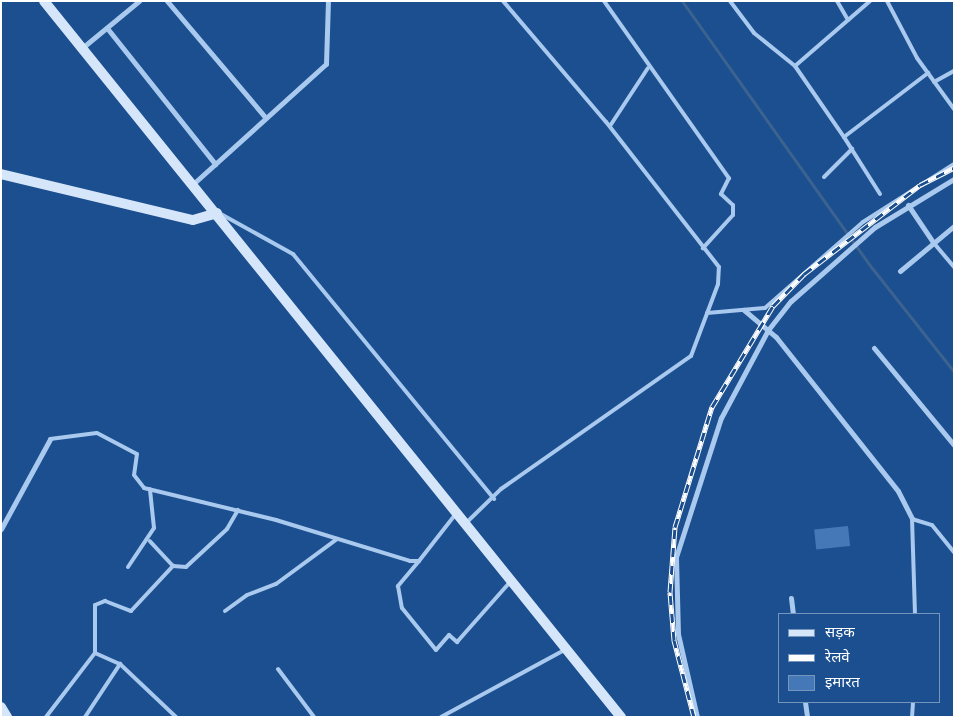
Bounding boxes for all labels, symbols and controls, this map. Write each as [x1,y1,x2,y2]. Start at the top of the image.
legend [778,613,940,703]
text: सड़क [825,622,855,641]
text: रेलवे [825,647,850,666]
text: इमारत [825,672,860,691]

